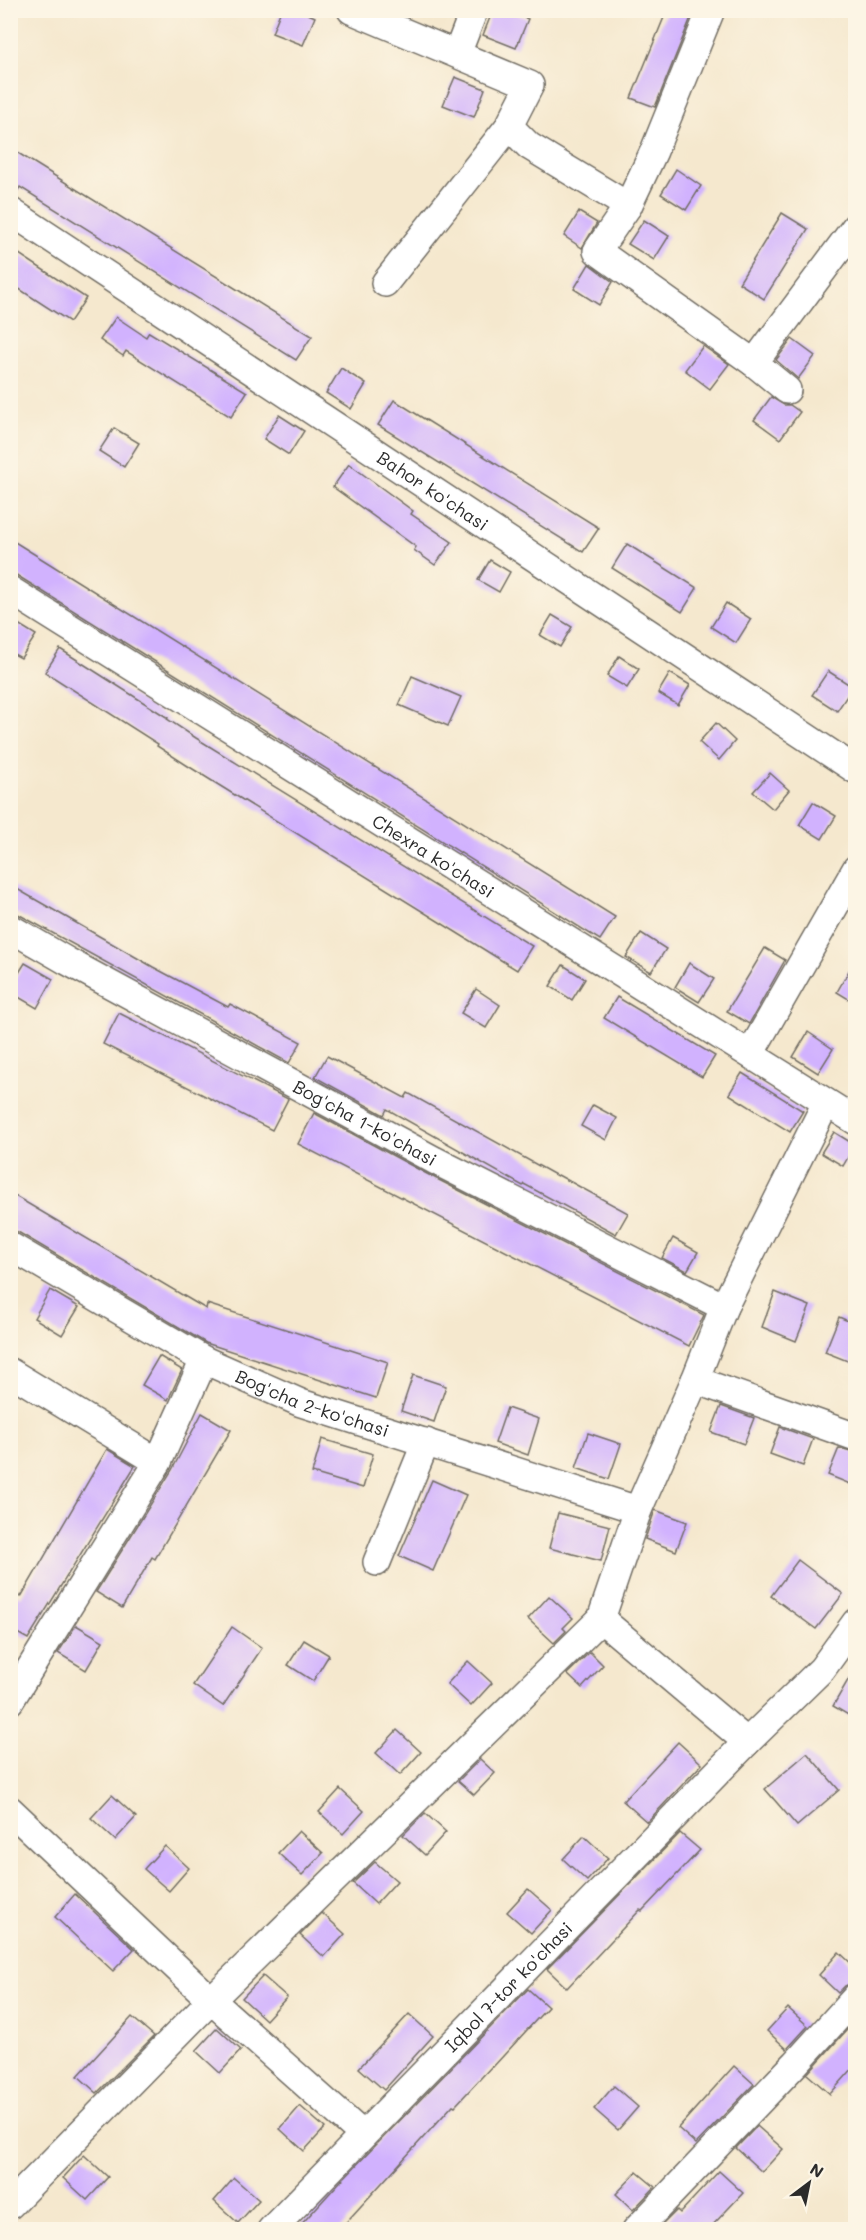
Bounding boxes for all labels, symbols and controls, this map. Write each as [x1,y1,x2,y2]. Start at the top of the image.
street label: Bahor ko'chasi [373,445,493,536]
street label: Chexra ko'chasi [368,808,499,903]
street label: Bog'cha 1-ko'chasi [289,1074,441,1171]
street label: Bog'cha 2-ko'chasi [232,1364,392,1442]
street label: Iqbol 7-tor ko'chasi [439,1916,578,2057]
north arrow [779,2153,839,2213]
text: N [806,2158,828,2182]

